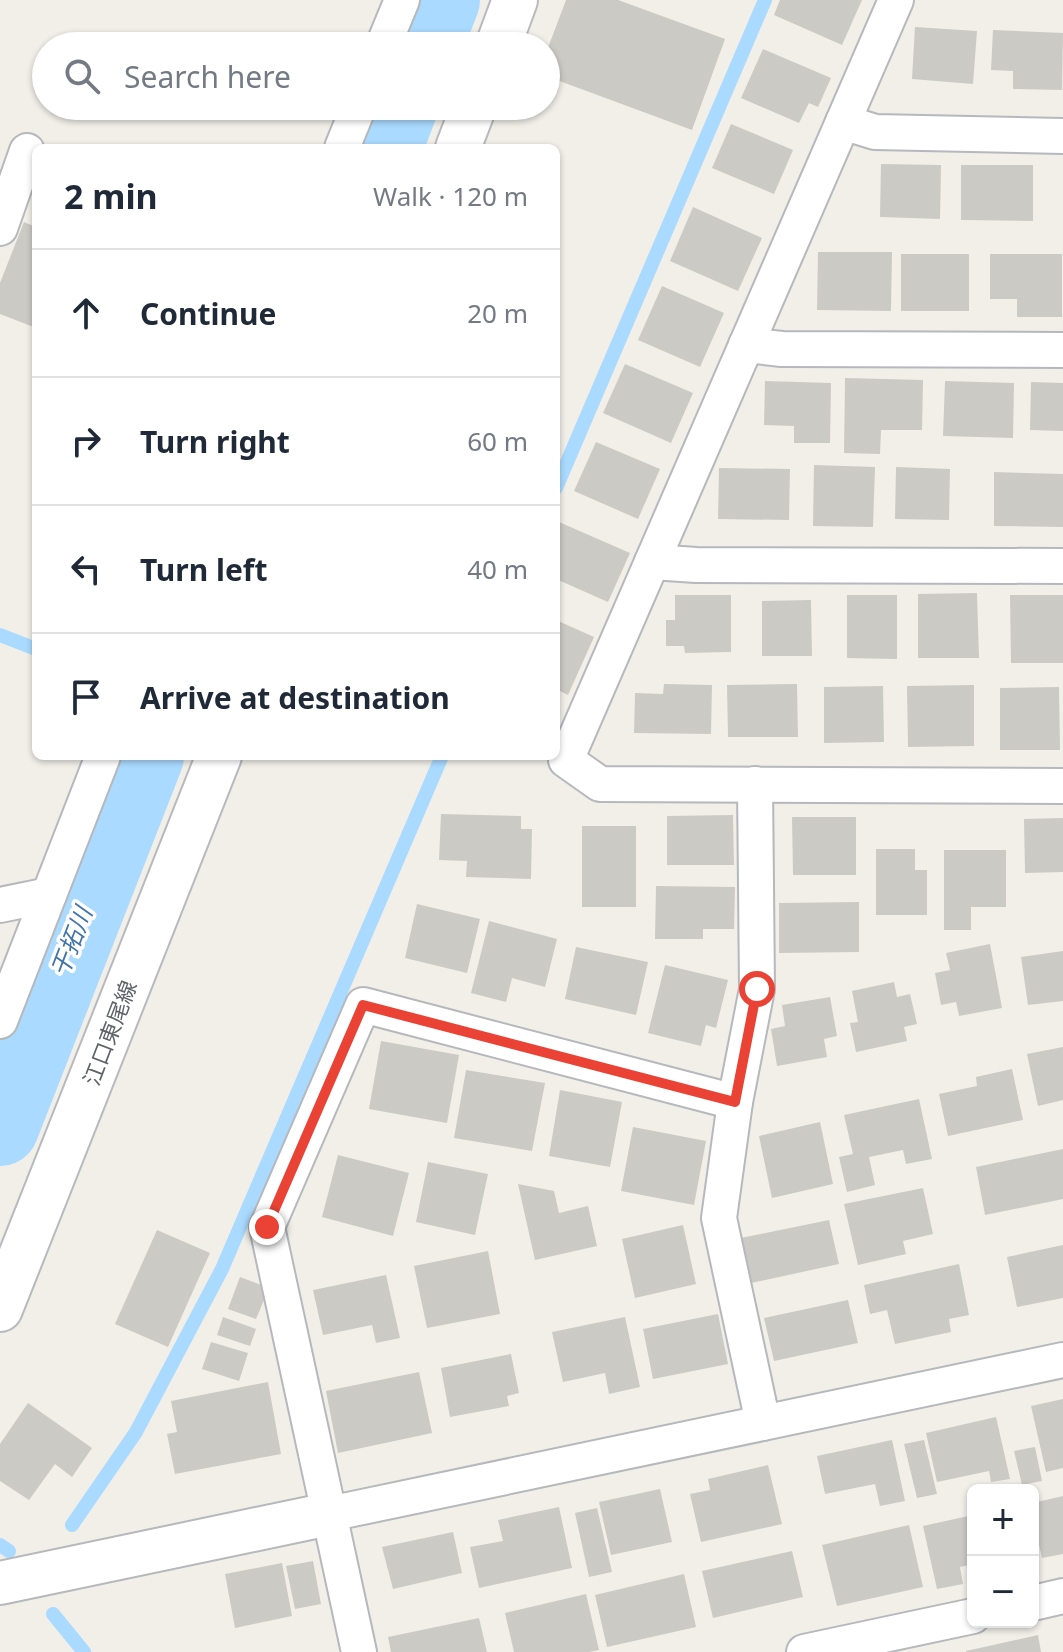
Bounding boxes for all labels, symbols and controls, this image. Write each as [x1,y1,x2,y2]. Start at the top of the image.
search box [32,32,560,120]
icon: search [60,54,104,98]
text: Search here [124,56,291,97]
text: 2 min [64,173,158,219]
text: Walk · 120 m [373,178,528,214]
icon: ahead [64,291,108,335]
text: Continue [140,293,276,334]
text: 20 m [467,295,528,331]
icon: right [64,419,108,463]
text: Turn right [140,421,290,462]
text: 60 m [467,423,528,459]
icon: left [64,547,108,591]
text: Turn left [140,549,268,590]
text: 40 m [467,551,528,587]
icon: arrive [64,675,108,719]
text: Arrive at destination [140,677,450,718]
water label: 干拓川 [42,899,100,981]
route start [739,971,775,1007]
street label: 江口東尾線 [75,976,143,1089]
route end [249,1209,285,1245]
map controls [967,1484,1039,1628]
button: + [967,1484,1039,1556]
button: − [967,1556,1039,1628]

